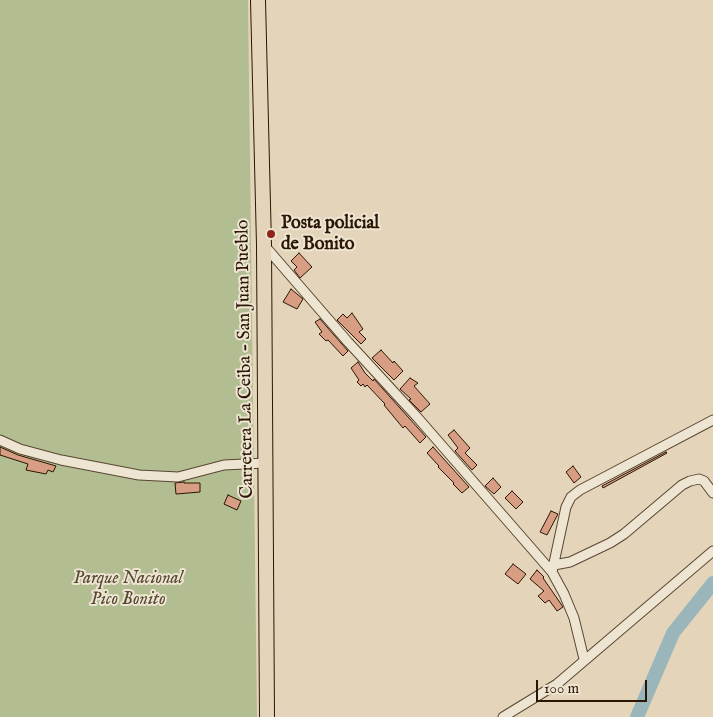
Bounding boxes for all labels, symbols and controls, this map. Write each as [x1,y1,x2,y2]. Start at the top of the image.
place label: Posta policial de Bonito [281,213,379,255]
street label: Carretera La Ceiba - San Juan Pueblo [233,219,259,499]
marker: Posta policial de Bonito [265,228,277,240]
park label: Parque Nacional Pico Bonito [73,568,183,610]
scale bar [538,670,649,702]
text: 100 m [544,679,579,698]

